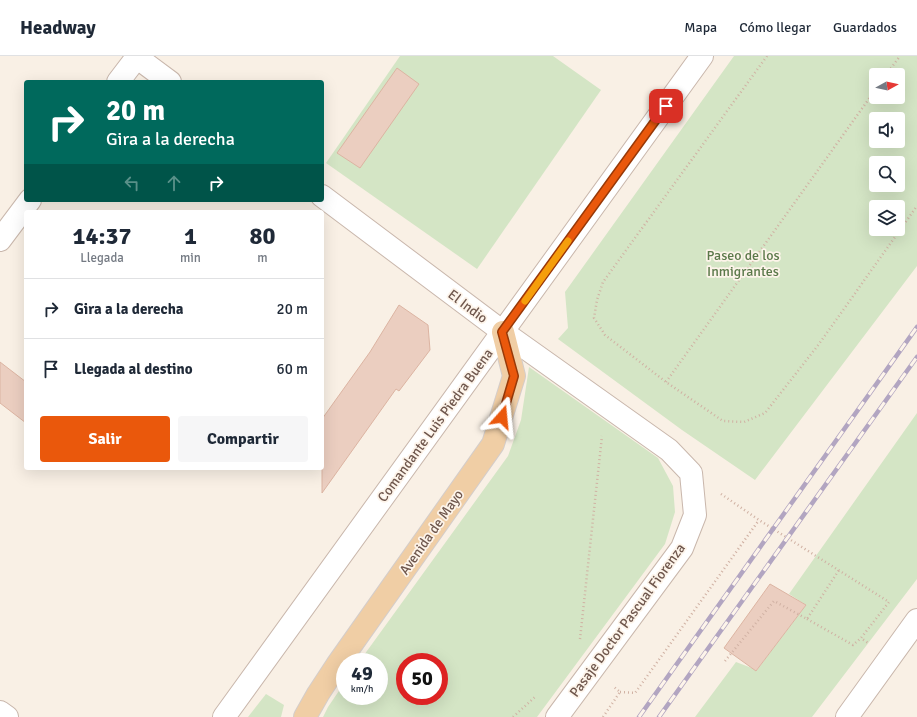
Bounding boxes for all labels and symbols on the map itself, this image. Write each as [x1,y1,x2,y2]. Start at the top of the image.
north arrow [869,68,905,104]
pin [649,89,683,123]
park label: Paseo de los Inmigrantes [706,247,780,280]
street label: El Indio [444,286,491,327]
street label: Comandante Luis Piedra Buena [374,345,497,505]
position arrow [481,396,523,438]
street label: Avenida de Mayo [396,486,467,578]
street label: Pasaje Doctor Pascual Fiorenza [566,540,689,700]
speed limit sign: 50 [396,653,448,705]

